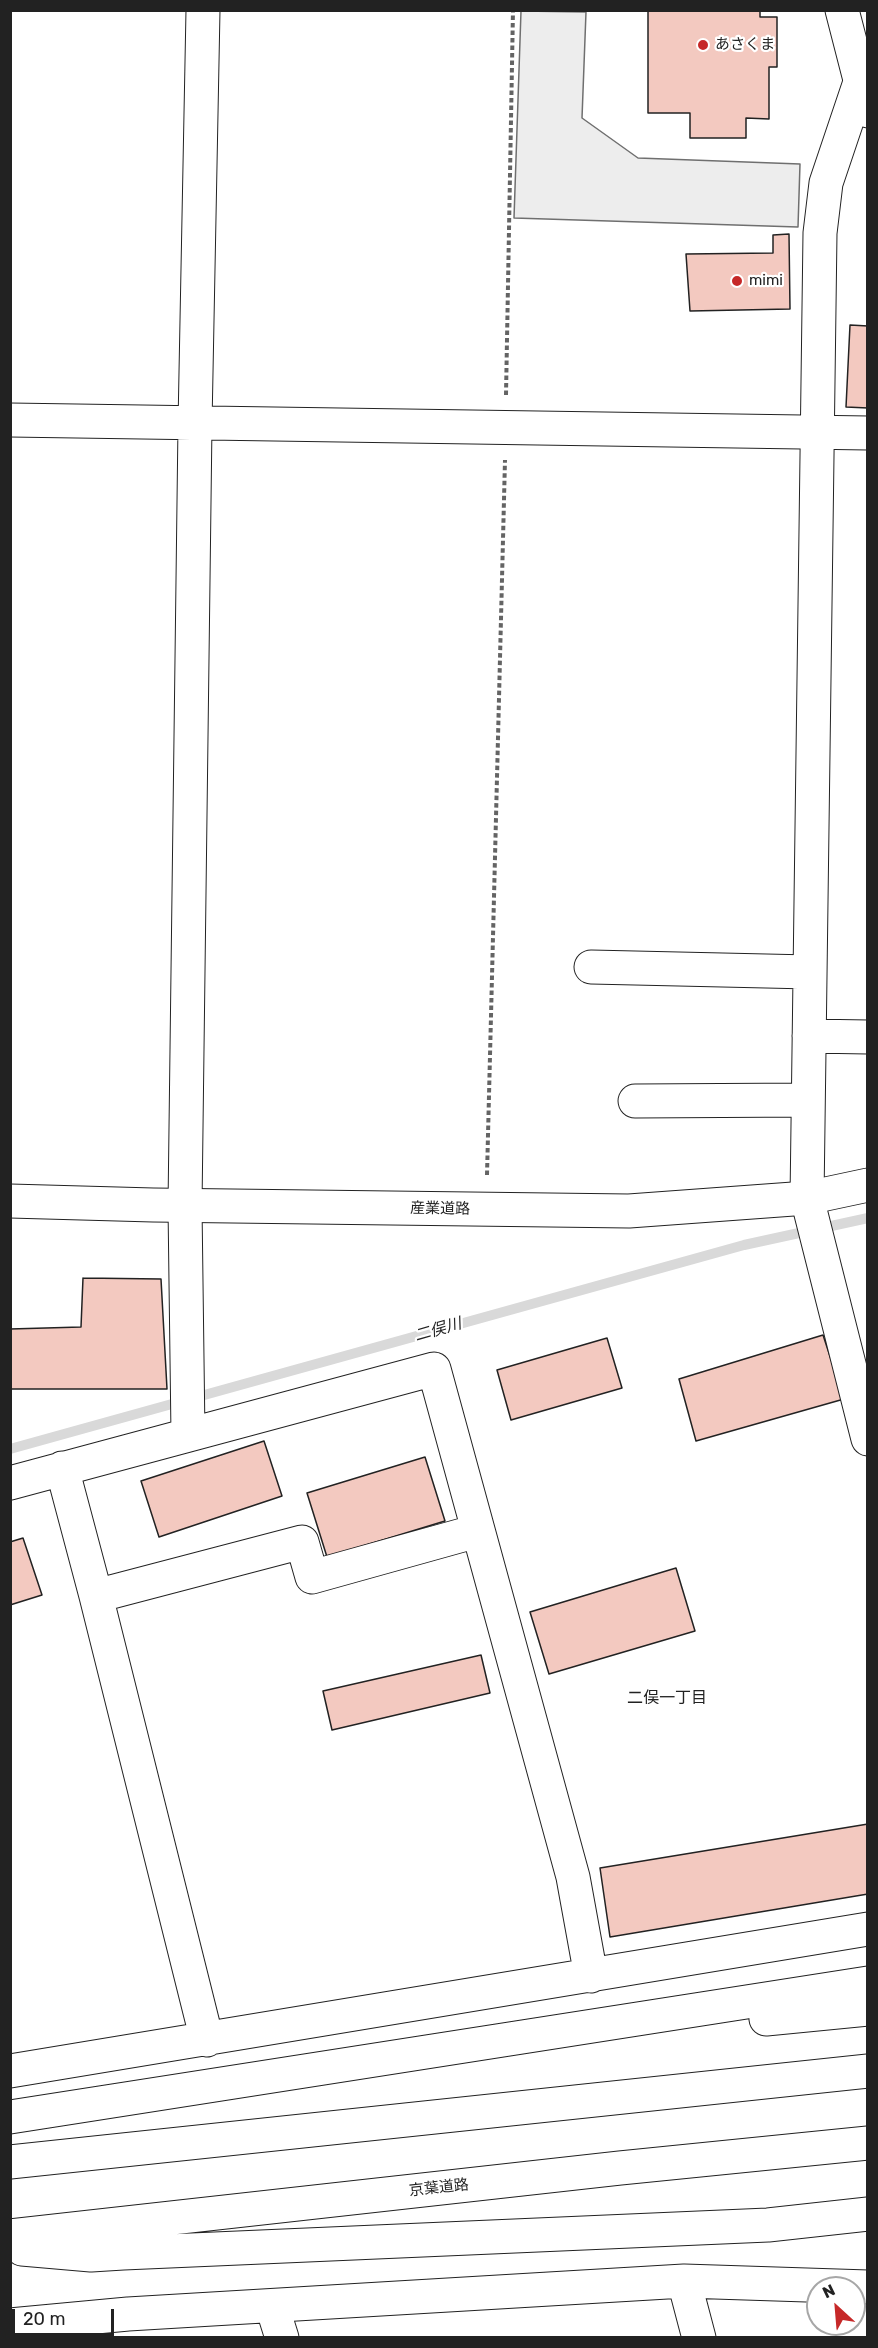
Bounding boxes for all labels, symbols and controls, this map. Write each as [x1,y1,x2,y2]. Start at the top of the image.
place label: あさくま [715,36,775,54]
marker: あさくま [696,38,710,52]
place label: mimi [749,272,783,290]
marker: mimi [730,274,744,288]
street label: 産業道路 [410,1199,470,1219]
water label: 二俣川 [412,1314,464,1346]
district label: 二俣一丁目 [627,1688,707,1708]
street label: 京葉道路 [408,2176,470,2200]
north arrow [806,2276,866,2336]
text: N [819,2280,838,2302]
scale bar [15,2297,117,2335]
text: 20 m [23,2308,65,2330]

